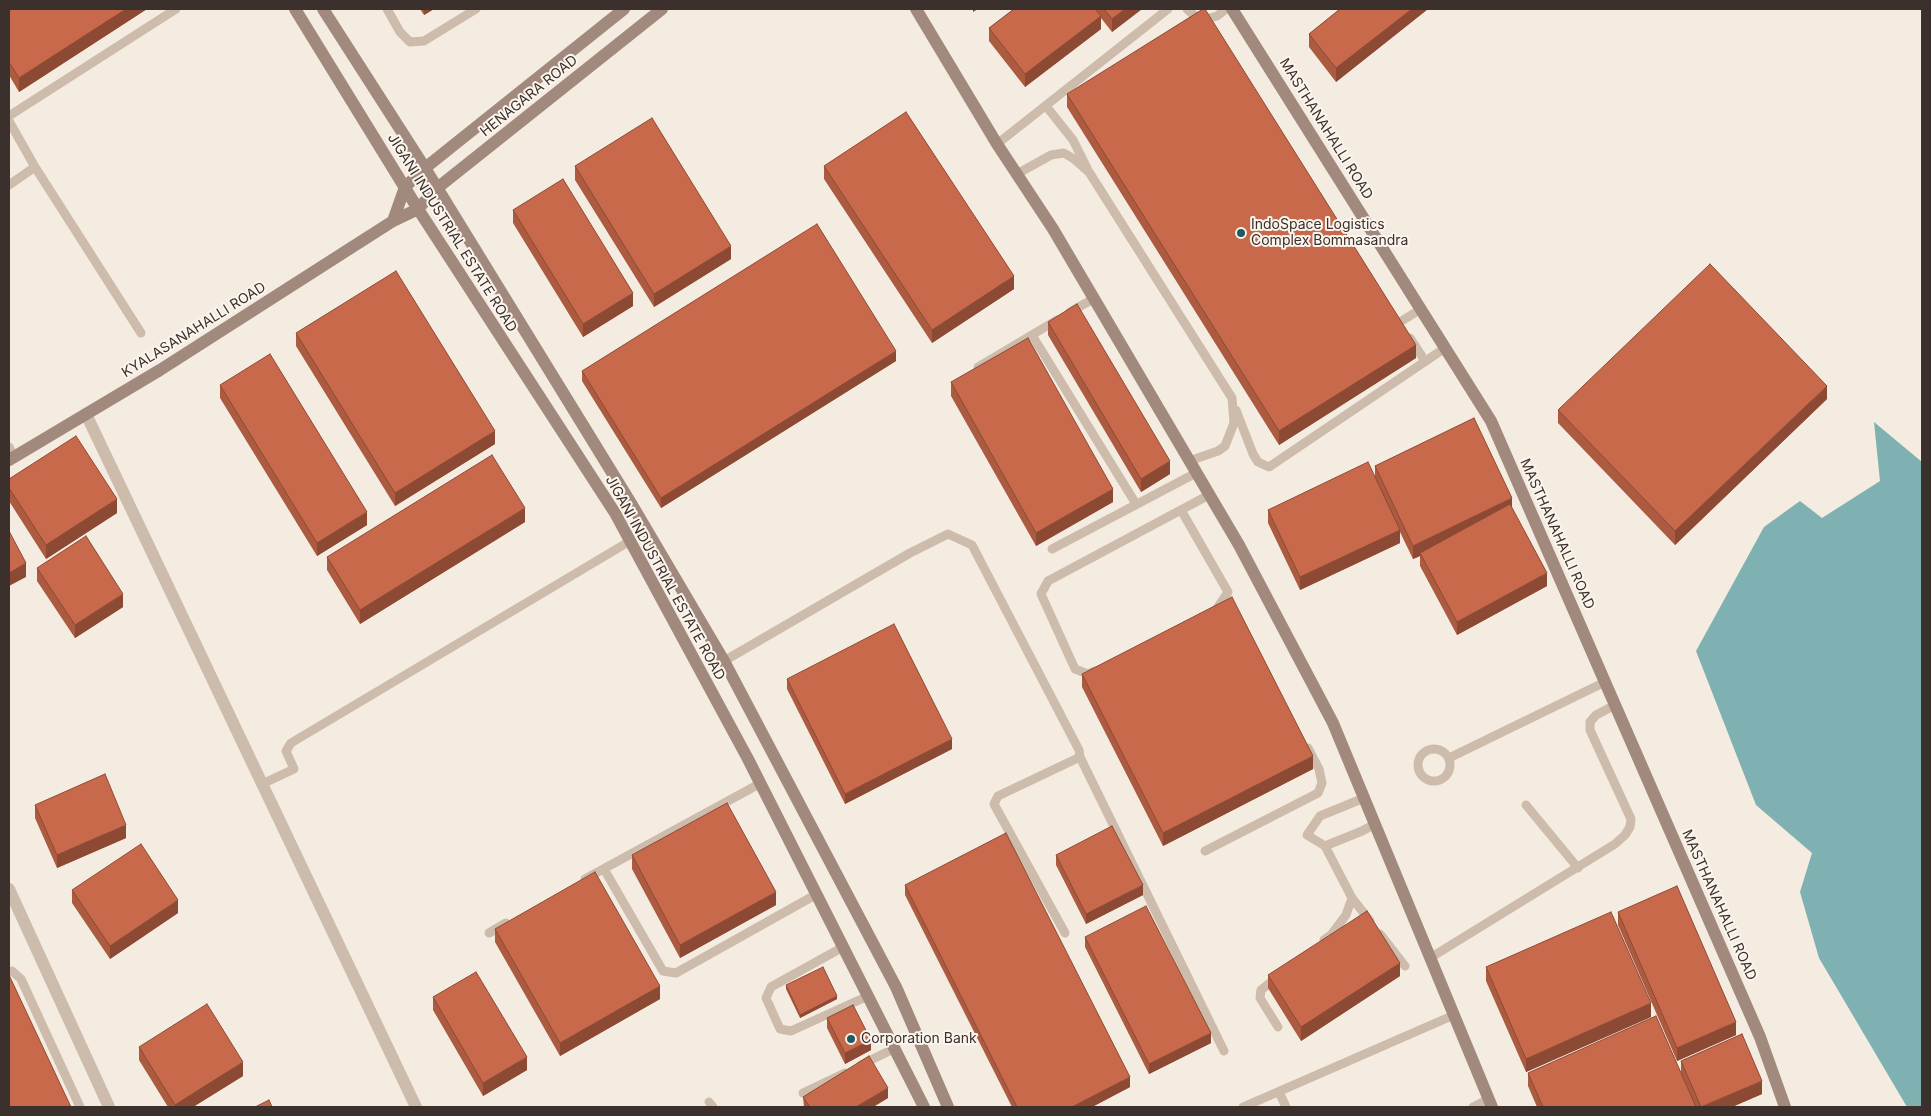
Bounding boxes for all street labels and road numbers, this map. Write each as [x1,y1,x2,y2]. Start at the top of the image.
street label: HENAGARA ROAD [477,52,581,140]
street label: MASTHANAHALLI ROAD [1276,55,1376,203]
street label: JIGANI INDUSTRIAL ESTATE ROAD [384,131,520,335]
street label: KYALASANAHALLI ROAD [119,279,269,381]
street label: MASTHANAHALLI ROAD [1516,456,1598,612]
street label: JIGANI INDUSTRIAL ESTATE ROAD [602,473,728,683]
street label: MASTHANAHALLI ROAD [1678,827,1760,983]

